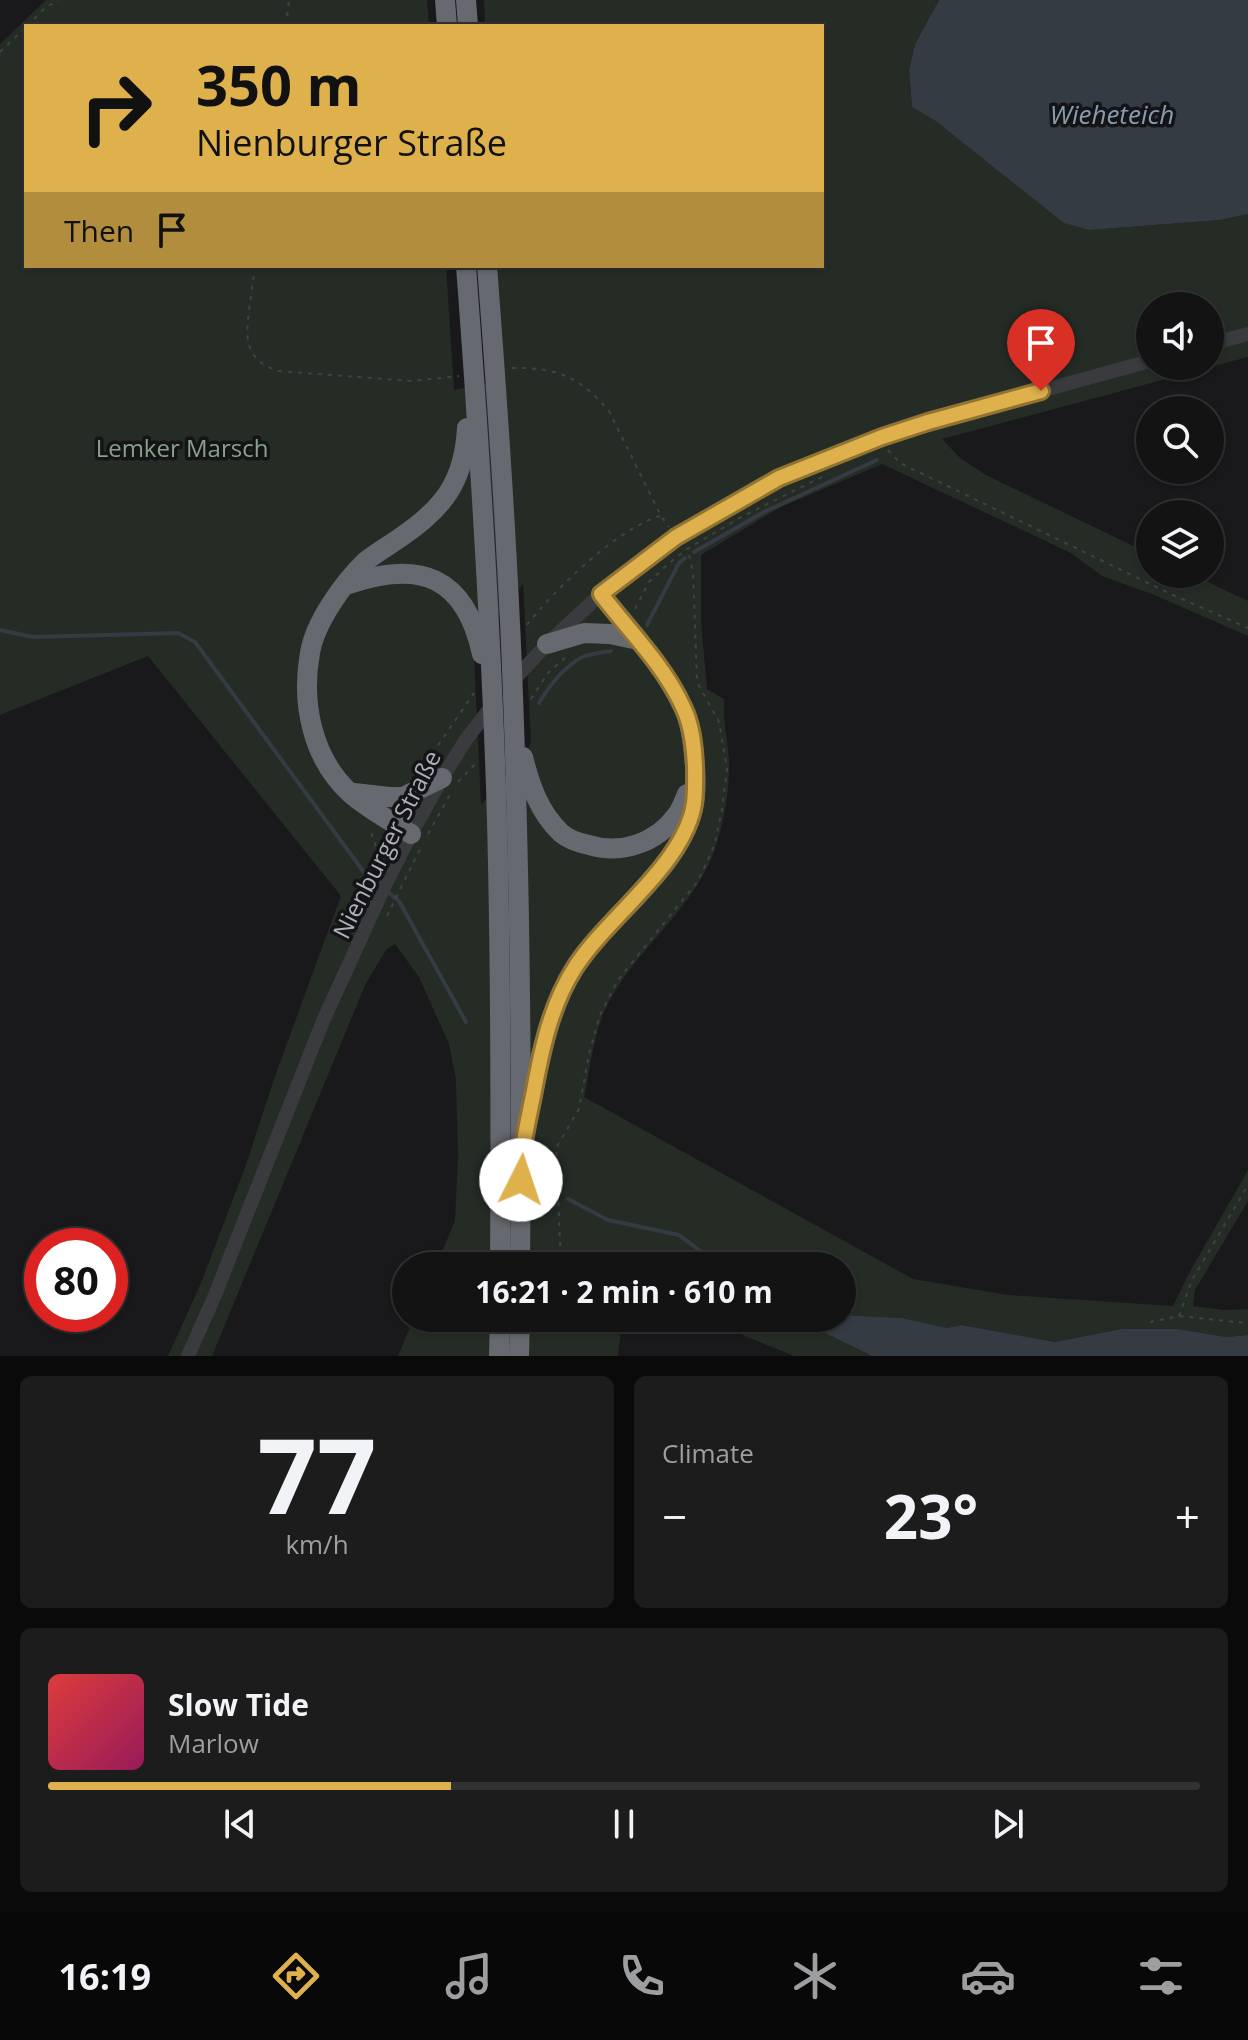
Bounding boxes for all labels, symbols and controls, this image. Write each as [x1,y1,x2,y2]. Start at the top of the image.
text: 350 m [196,46,362,122]
icon: right [64,56,168,160]
water label: Wieheteich [1050,96,1174,132]
text: Nienburger Straße [196,118,507,167]
icon: arrive [150,208,194,252]
text: Then [64,210,134,251]
map controls [1136,292,1224,588]
button: sound [1136,292,1224,380]
pin [1007,309,1075,391]
icon: arrive [1019,321,1063,365]
button: search [1136,396,1224,484]
park label: Lemker Marsch [96,431,268,464]
button: layers [1136,500,1224,588]
street label: Nienburger Straße [324,744,448,944]
position arrow [479,1138,563,1222]
speed limit sign: 80 [24,1228,128,1332]
text: 16:21 · 2 min · 610 m [475,1271,773,1312]
text: 77 [258,1403,376,1544]
text: Climate [662,1435,754,1471]
text: 23° [884,1475,978,1557]
text: − [662,1486,687,1546]
text: + [1175,1486,1200,1546]
text: km/h [285,1526,349,1562]
text: Slow Tide [168,1684,309,1725]
text: Marlow [168,1725,259,1761]
icon: previous [218,1802,262,1846]
icon: pause [602,1802,646,1846]
icon: next [986,1802,1030,1846]
icon: directions [268,1948,324,2004]
icon: music [441,1948,497,2004]
icon: phone [614,1948,670,2004]
icon: climate [787,1948,843,2004]
icon: car [960,1948,1016,2004]
icon: filters [1133,1948,1189,2004]
text: 16:19 [59,1952,151,2001]

